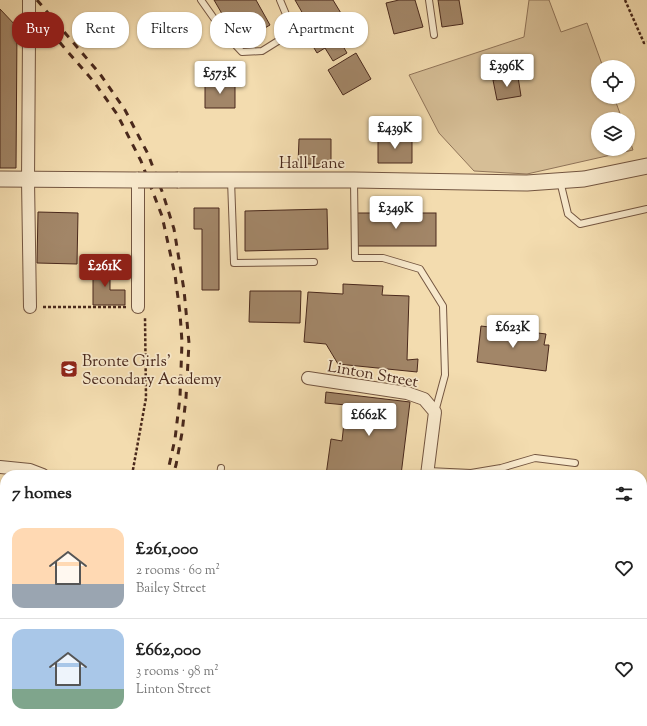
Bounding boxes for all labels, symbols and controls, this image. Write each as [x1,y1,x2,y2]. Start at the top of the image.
chip: Buy [12,12,64,48]
chip: Rent [72,12,129,48]
chip: Filters [137,12,202,48]
chip: New [210,12,266,48]
chip: Apartment [274,12,368,48]
pin: £396K [479,54,535,88]
text: £396K [490,58,524,76]
map controls [591,60,635,156]
button: locate [591,60,635,104]
pin: £573K [192,61,248,95]
text: £573K [204,65,236,83]
button: layers [591,112,635,156]
pin: £439K [367,116,423,150]
text: £439K [378,120,412,138]
street label: Hall Lane [279,153,345,176]
pin: £349K [368,196,424,230]
text: £349K [379,200,413,218]
pin: £261K [77,254,133,288]
text: £261K [88,258,122,276]
pin: £623K [485,315,541,349]
text: £623K [496,319,530,337]
place label: Bronte Girls' Secondary Academy [82,351,222,392]
street label: Linton Street [325,356,420,395]
school or university icon: Bronte Girls' Secondary Academy [59,359,79,379]
pin: £662K [341,403,397,437]
text: £662K [351,407,387,425]
text: 7 homes [12,482,72,506]
icon: filters [613,483,635,505]
text: £261,000 [136,538,198,562]
icon: home [44,544,92,592]
icon: heart [613,557,635,579]
text: 2 rooms · 60 m² [136,562,220,580]
text: Bailey Street [136,580,206,598]
text: £662,000 [136,639,201,663]
icon: home [44,645,92,693]
icon: heart [613,658,635,680]
text: 3 rooms · 98 m² [136,663,219,681]
text: Linton Street [136,681,211,699]

